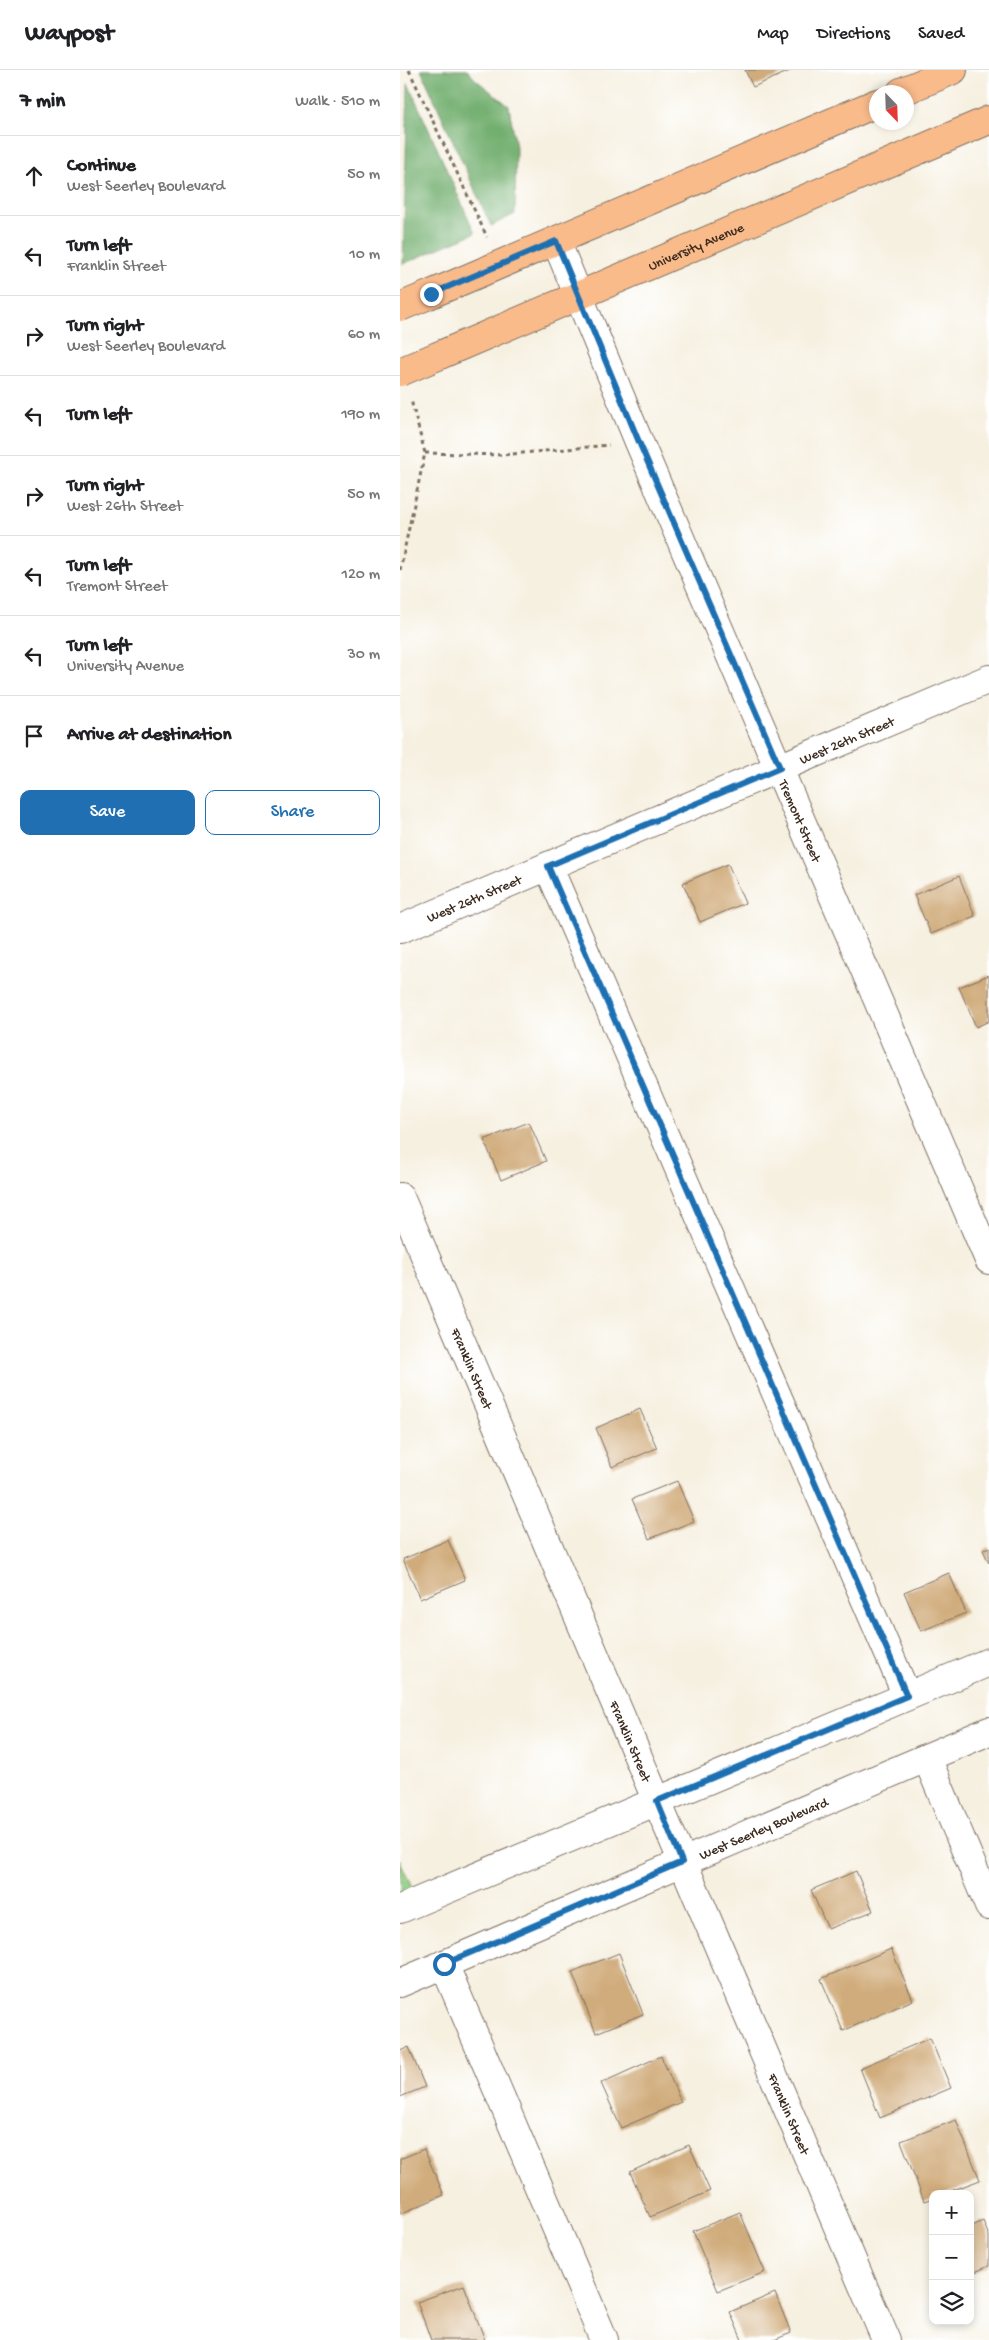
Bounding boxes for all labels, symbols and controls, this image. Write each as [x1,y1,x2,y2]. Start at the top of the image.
text: Waypost [25,20,113,49]
text: Map [757,24,789,45]
text: Directions [817,24,890,45]
text: Saved [918,24,964,45]
north arrow [869,85,914,130]
text: 7 min [20,90,65,115]
text: Walk · 510 m [295,93,380,112]
text: Continue [67,155,136,178]
icon: ahead [20,162,48,190]
text: 50 m [347,166,380,185]
text: West Seerley Boulevard [67,178,225,197]
street label: University Avenue [646,220,748,276]
text: Turn left [67,235,131,258]
icon: left [20,242,48,270]
text: 10 m [349,246,380,265]
text: Franklin Street [67,258,166,277]
route end [420,283,443,306]
text: Turn right [67,315,143,338]
icon: right [20,322,48,350]
text: 60 m [348,326,380,345]
text: West Seerley Boulevard [67,338,225,357]
icon: left [20,402,48,430]
text: Turn left [67,404,131,427]
text: 190 m [341,406,380,425]
text: Turn right [67,475,143,498]
icon: right [20,482,48,510]
text: 50 m [347,486,380,505]
text: West 26th Street [67,498,183,517]
text: Turn left [67,555,131,578]
icon: left [20,562,48,590]
text: 120 m [341,566,380,585]
text: Tremont Street [67,578,167,597]
text: Turn left [67,635,131,658]
icon: left [20,642,48,670]
text: 30 m [347,646,380,665]
text: University Avenue [67,658,184,677]
street label: West 26th Street [797,714,899,769]
icon: arrive [20,722,48,750]
text: Arrive at destination [67,724,231,747]
street label: Tremont Street [773,777,824,866]
button: Save [20,790,195,835]
button: Share [205,790,380,835]
street label: West 26th Street [425,872,526,928]
street label: Franklin Street [445,1325,496,1413]
street label: Franklin Street [604,1698,654,1786]
street label: West Seerley Boulevard [697,1794,833,1865]
route start [433,1953,456,1976]
street label: Franklin Street [762,2071,813,2159]
map controls [929,2190,974,2325]
button: + [929,2190,974,2235]
button: − [929,2235,974,2280]
button: layers [929,2280,974,2325]

